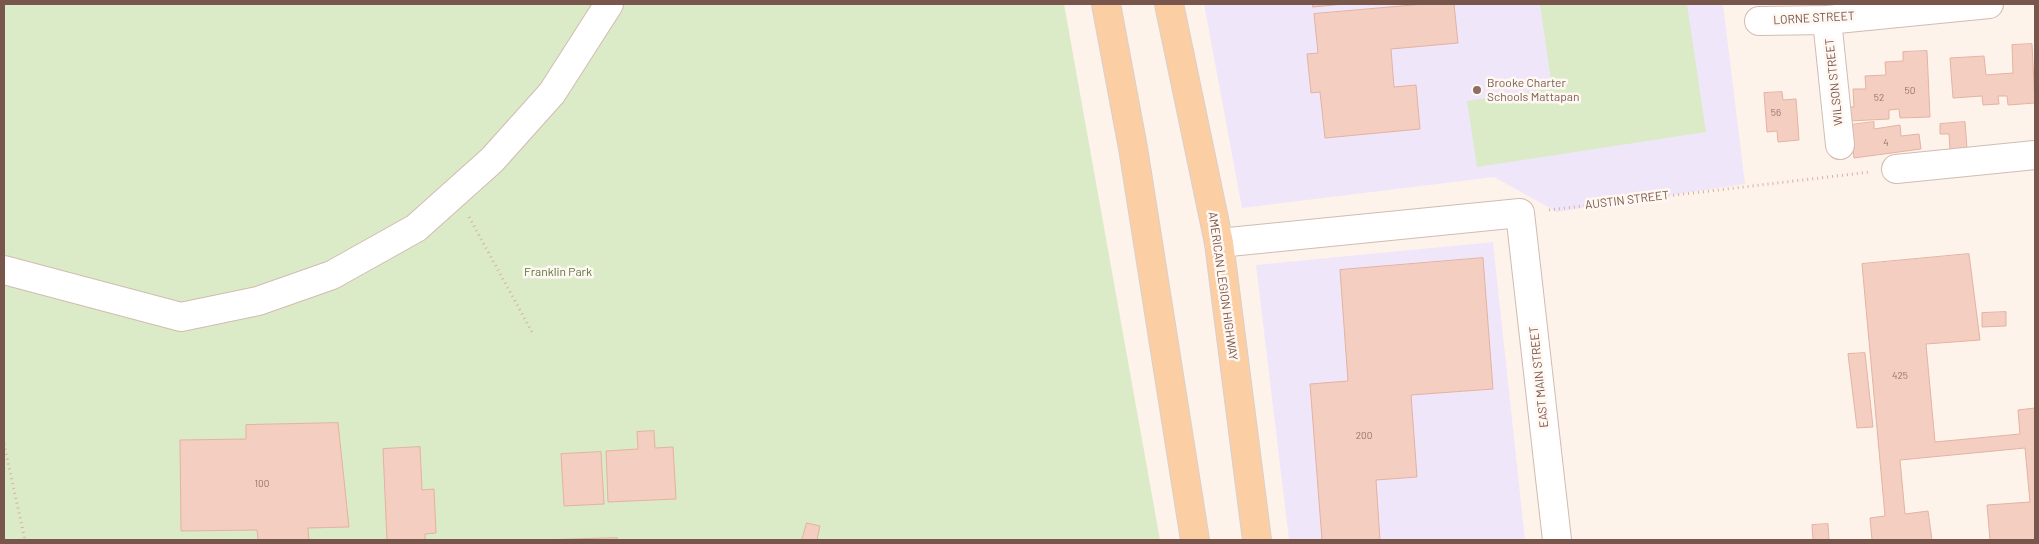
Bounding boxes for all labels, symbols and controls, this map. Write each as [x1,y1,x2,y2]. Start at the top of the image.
street label: LORNE STREET [1773,9,1855,27]
street label: WILSON STREET [1822,38,1846,126]
place label: Brooke Charter Schools Mattapan [1487,76,1579,104]
marker: Brooke Charter Schools Mattapan [1471,84,1483,96]
house number: 50 [1905,85,1915,97]
house number: 52 [1874,92,1884,104]
house number: 56 [1771,107,1781,119]
house number: 4 [1883,137,1889,149]
street label: AUSTIN STREET [1584,188,1670,212]
street label: AMERICAN LEGION HIGHWAY [1205,211,1241,361]
park label: Franklin Park [524,265,592,279]
street label: EAST MAIN STREET [1527,326,1551,428]
house number: 425 [1892,370,1908,382]
house number: 200 [1356,430,1372,442]
house number: 100 [255,478,269,490]

